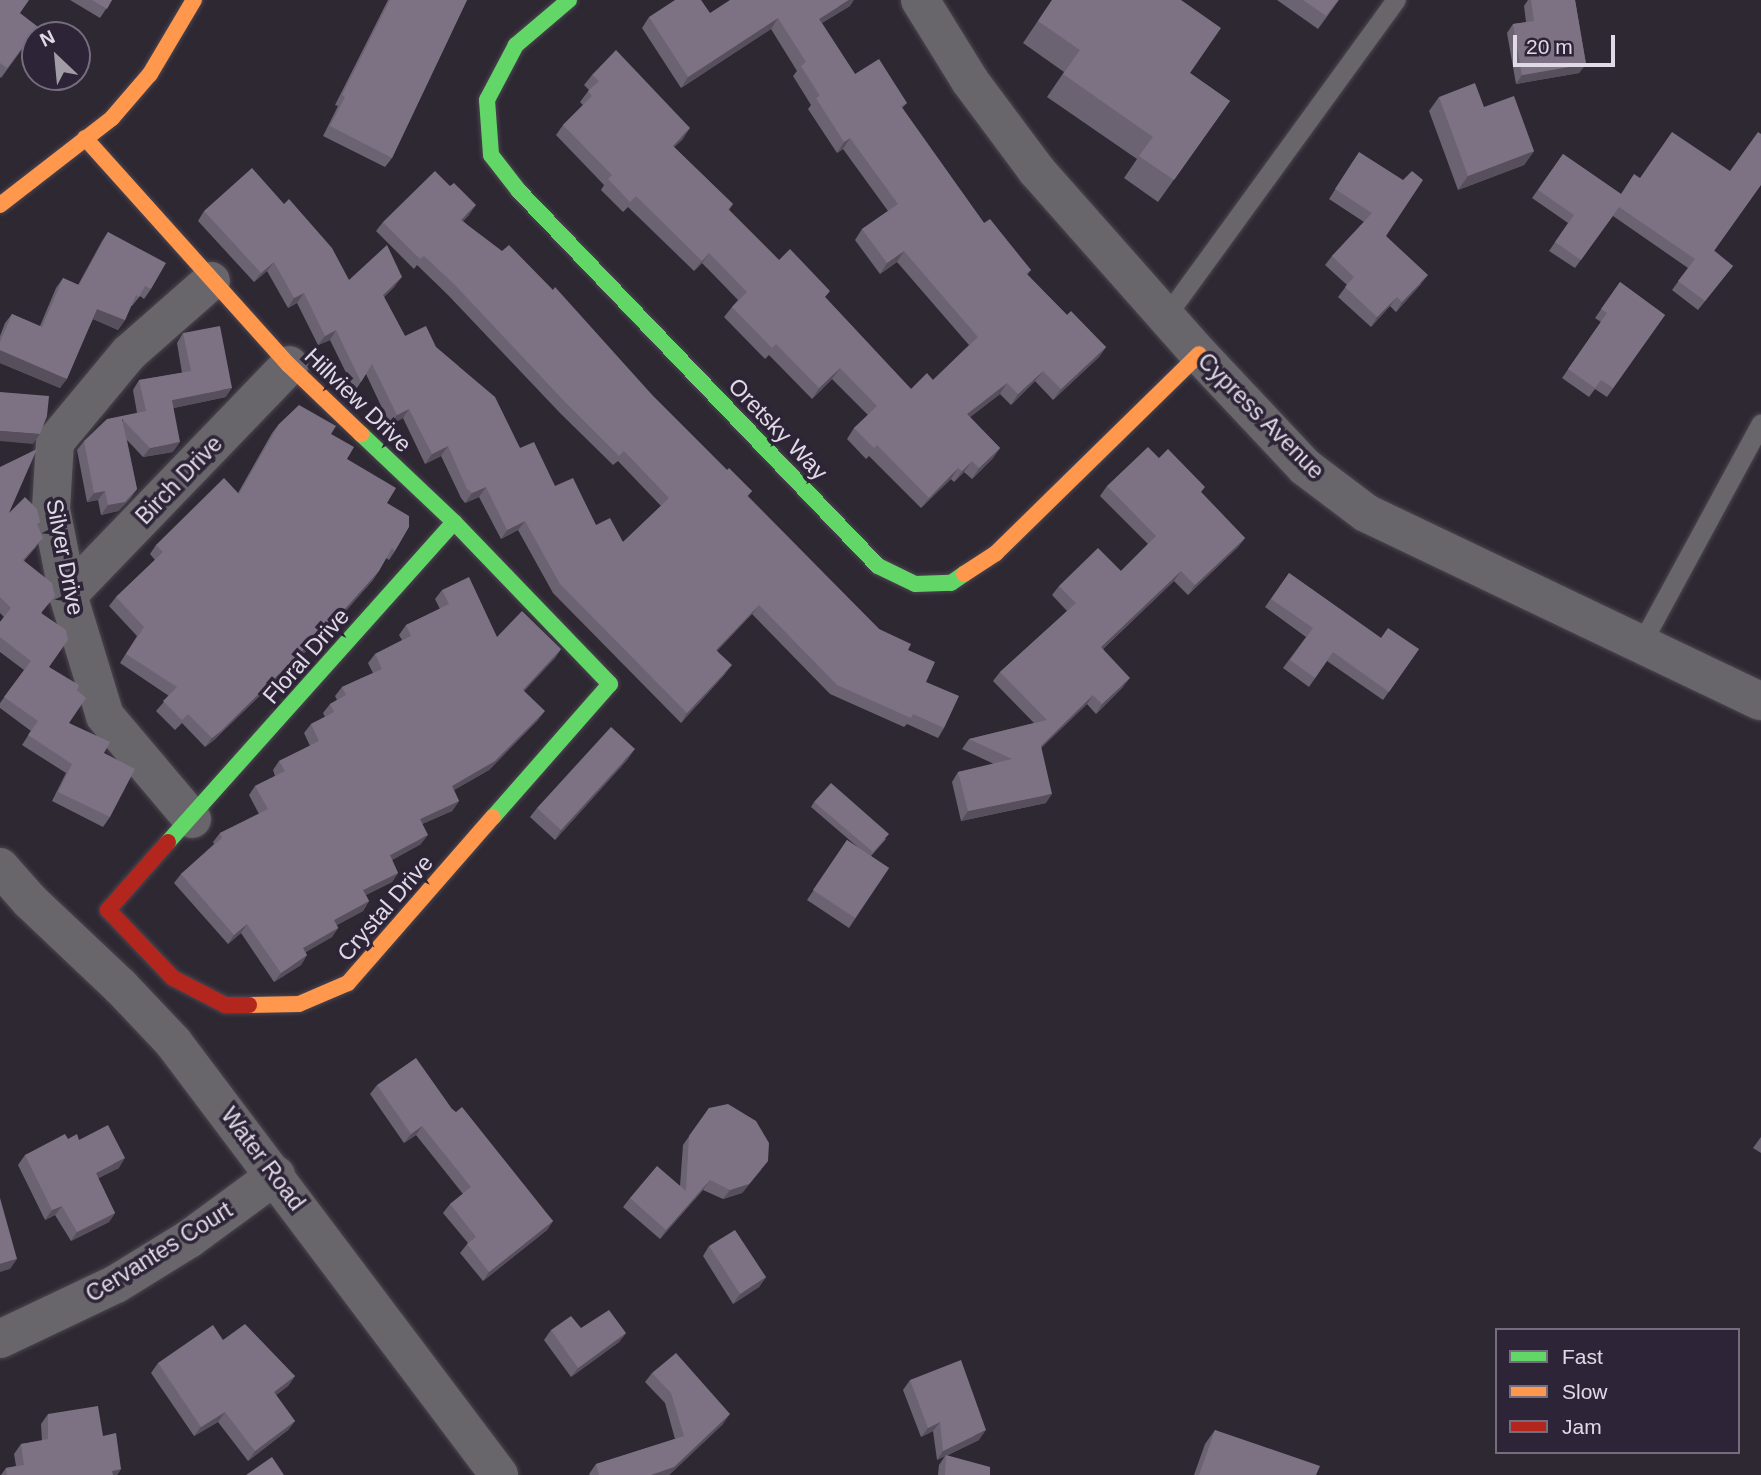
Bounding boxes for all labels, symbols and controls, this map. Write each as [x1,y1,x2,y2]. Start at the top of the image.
north arrow [21,21,91,91]
scale bar [1516,21,1618,65]
text: N [37,26,58,51]
text: 20 m [1526,35,1573,58]
street label: Hillview Drive [299,342,417,458]
street label: Cypress Avenue [1192,347,1330,485]
street label: Oretsky Way [723,372,833,486]
street label: Birch Drive [130,430,228,530]
street label: Silver Drive [40,497,90,617]
street label: Floral Drive [257,603,355,709]
street label: Crystal Drive [331,849,439,967]
street label: Water Road [215,1102,311,1216]
street label: Cervantes Court [81,1196,237,1308]
legend [1495,1328,1740,1454]
text: Fast [1562,1345,1603,1368]
text: Slow [1562,1380,1608,1403]
text: Jam [1562,1415,1602,1438]

